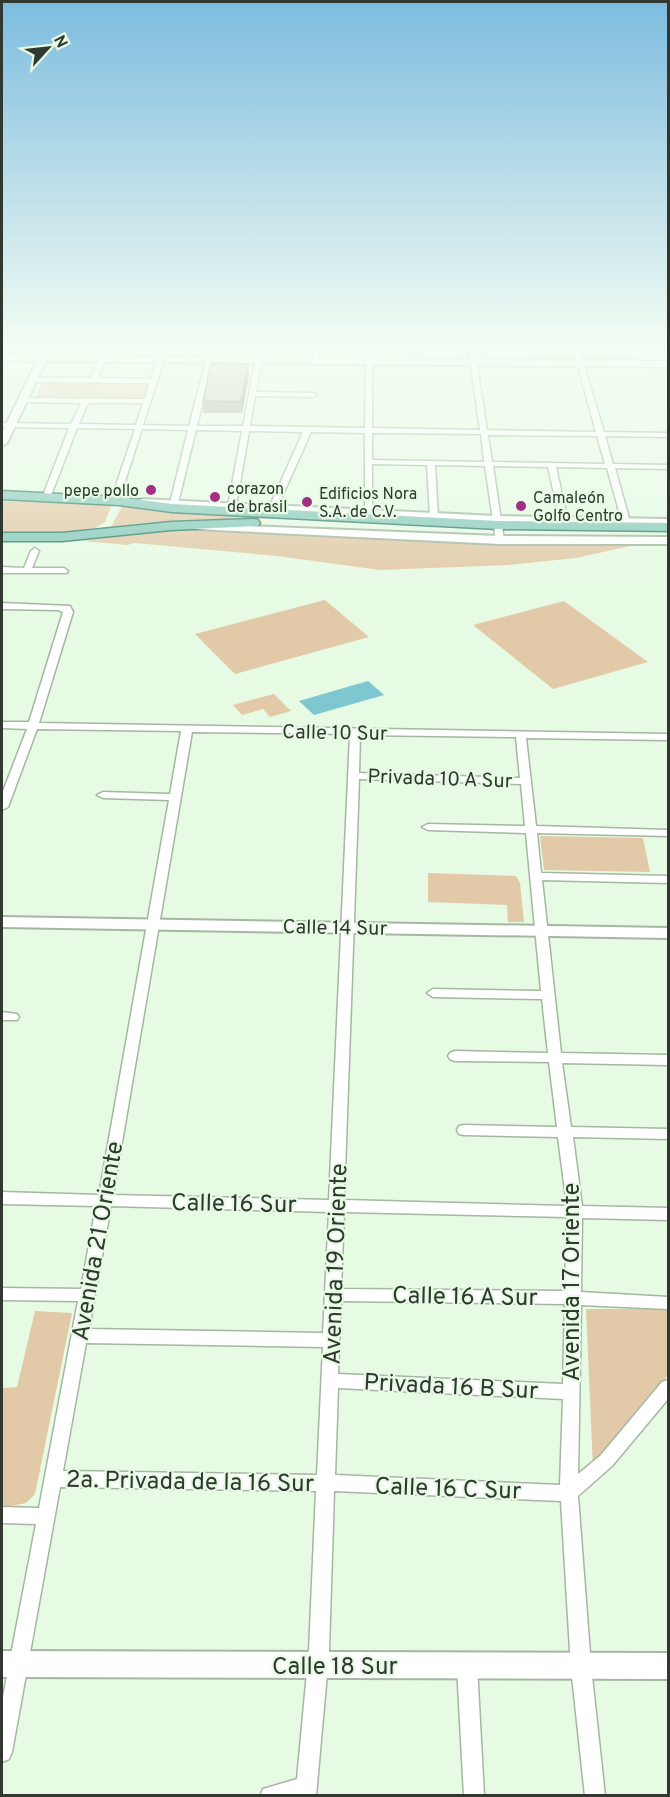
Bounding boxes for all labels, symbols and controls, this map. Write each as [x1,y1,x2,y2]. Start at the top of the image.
north arrow [18,18,78,78]
text: N [48,32,71,52]
place label: corazon de brasil [227,480,287,518]
place label: pepe pollo [64,482,139,502]
marker: pepe pollo [144,483,158,497]
place label: Edificios Nora S.A. de C.V. [319,485,417,523]
place label: Camaleón Golfo Centro [533,489,623,527]
marker: corazon de brasil [208,490,222,504]
marker: Edificios Nora S.A. de C.V. [300,495,314,509]
marker: Camaleón Golfo Centro [514,499,528,513]
street label: Calle 10 Sur [282,720,388,748]
street label: Privada 10 A Sur [367,764,513,796]
street label: Calle 14 Sur [282,915,388,943]
street label: Avenida 21 Oriente [67,1139,131,1343]
street label: Avenida 19 Oriente [318,1163,356,1365]
street label: Avenida 17 Oriente [558,1183,588,1381]
street label: Calle 16 Sur [171,1189,297,1221]
street label: Calle 16 A Sur [392,1282,538,1314]
street label: Privada 16 B Sur [363,1368,539,1408]
street label: 2a. Privada de la 16 Sur [66,1466,314,1500]
street label: Calle 16 C Sur [374,1472,522,1508]
street label: Calle 18 Sur [272,1653,398,1683]

